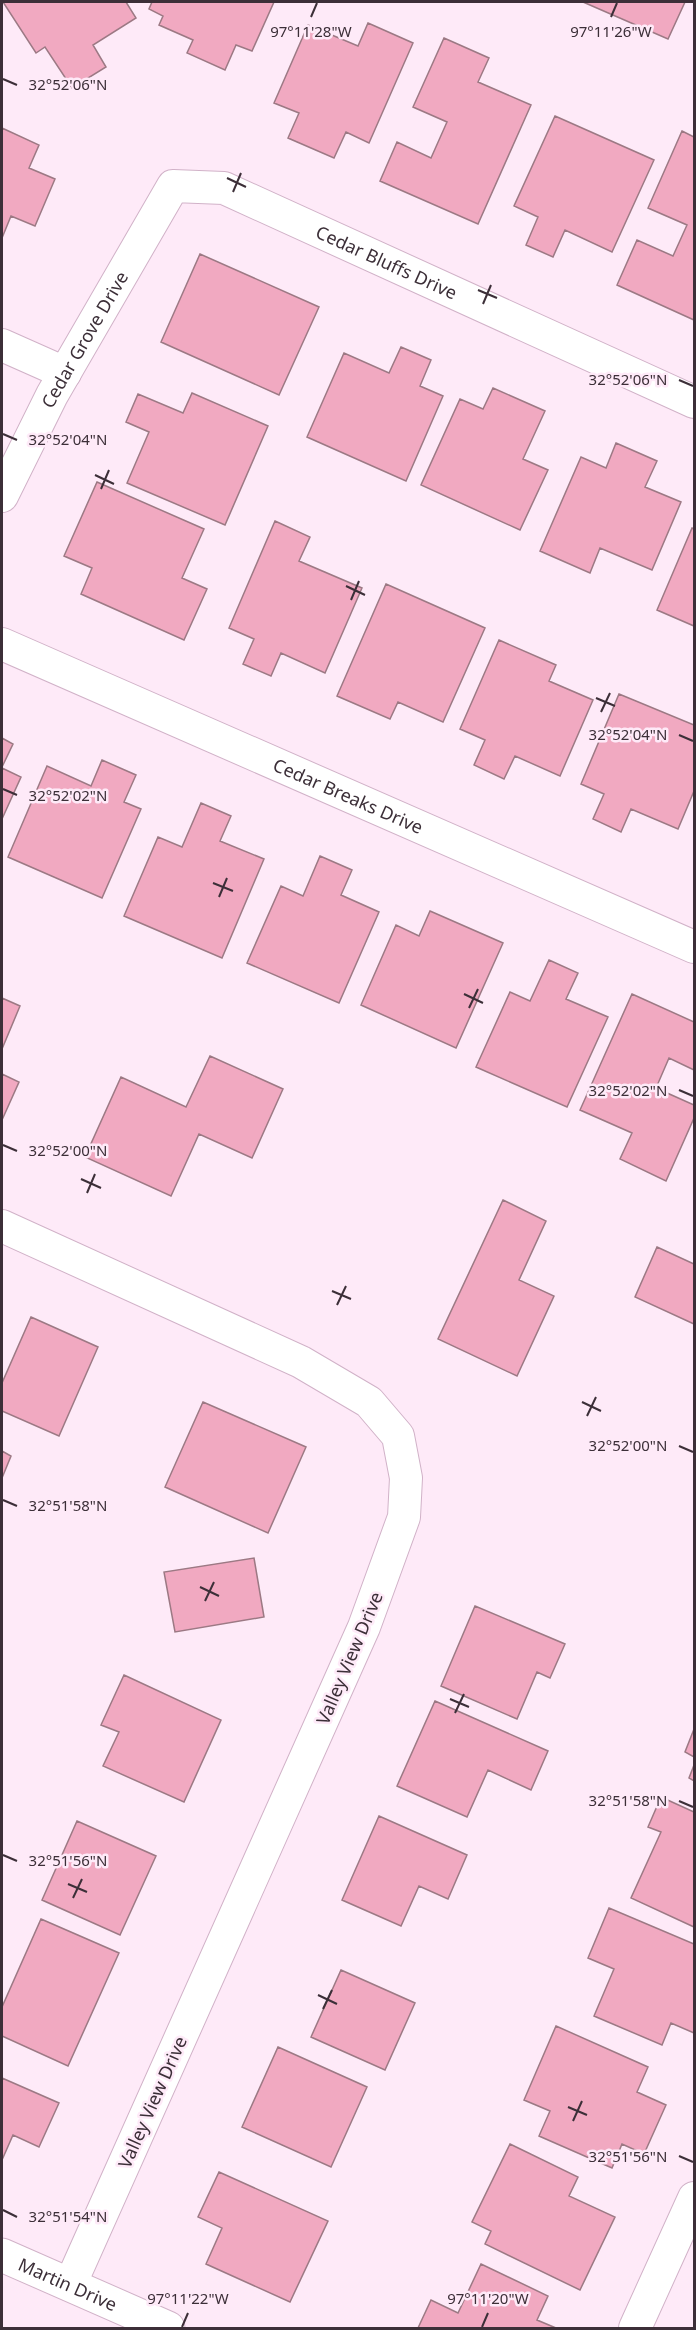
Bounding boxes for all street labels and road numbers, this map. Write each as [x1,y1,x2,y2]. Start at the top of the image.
street label: Cedar Bluffs Drive [312,220,461,305]
street label: Cedar Grove Drive [36,267,133,412]
street label: Cedar Breaks Drive [270,752,427,839]
street label: Valley View Drive [310,1588,388,1728]
street label: Valley View Drive [112,2032,192,2172]
street label: Martin Drive [15,2252,121,2316]

